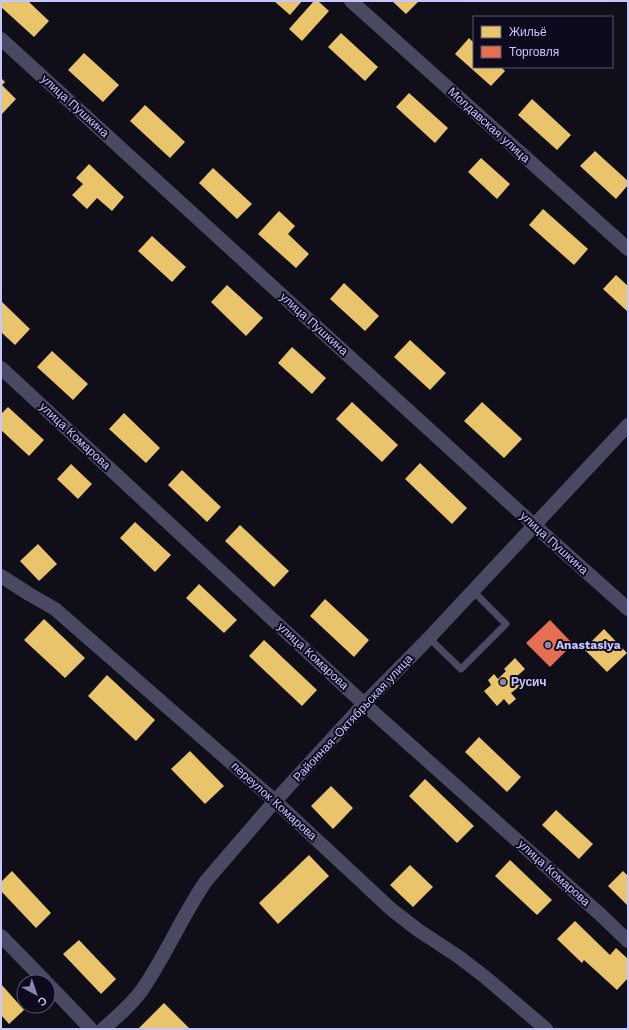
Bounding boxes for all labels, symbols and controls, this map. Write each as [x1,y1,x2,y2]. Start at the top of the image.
legend [473,16,613,68]
text: Жильё [509,25,547,39]
text: Торговля [509,45,559,59]
street label: улица Пушкина [38,72,112,140]
street label: Молдавская улица [445,85,533,166]
street label: улица Пушкина [277,290,351,358]
street label: улица Комарова [37,400,114,473]
street label: улица Пушкина [517,509,591,577]
street label: улица Комарова [275,620,352,693]
place label: Anastasiya [556,638,621,652]
marker: Anastasiya [543,640,553,650]
street label: Районная-Октябрьская улица [290,651,416,784]
place label: Русич [511,675,546,689]
marker: Русич [498,677,508,687]
street label: переулок Комарова [228,759,320,843]
street label: улица Комарова [515,837,593,909]
north arrow [16,974,56,1014]
text: С [35,994,49,1009]

